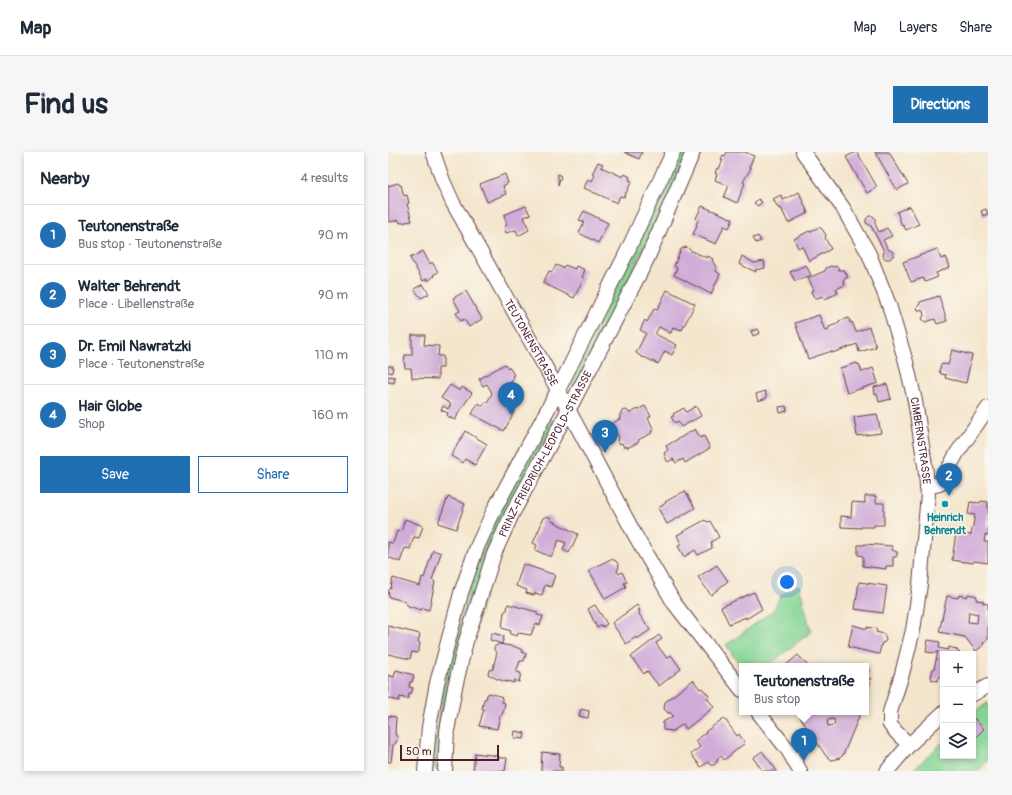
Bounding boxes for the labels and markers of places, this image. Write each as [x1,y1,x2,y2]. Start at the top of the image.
pin: 4 [498,382,524,415]
pin: 3 [592,420,618,453]
pin: 2 [936,463,962,496]
marker: Heinrich Behrendt [940,499,950,509]
place label: Heinrich Behrendt [924,511,966,537]
pin: 1 [791,728,817,761]

